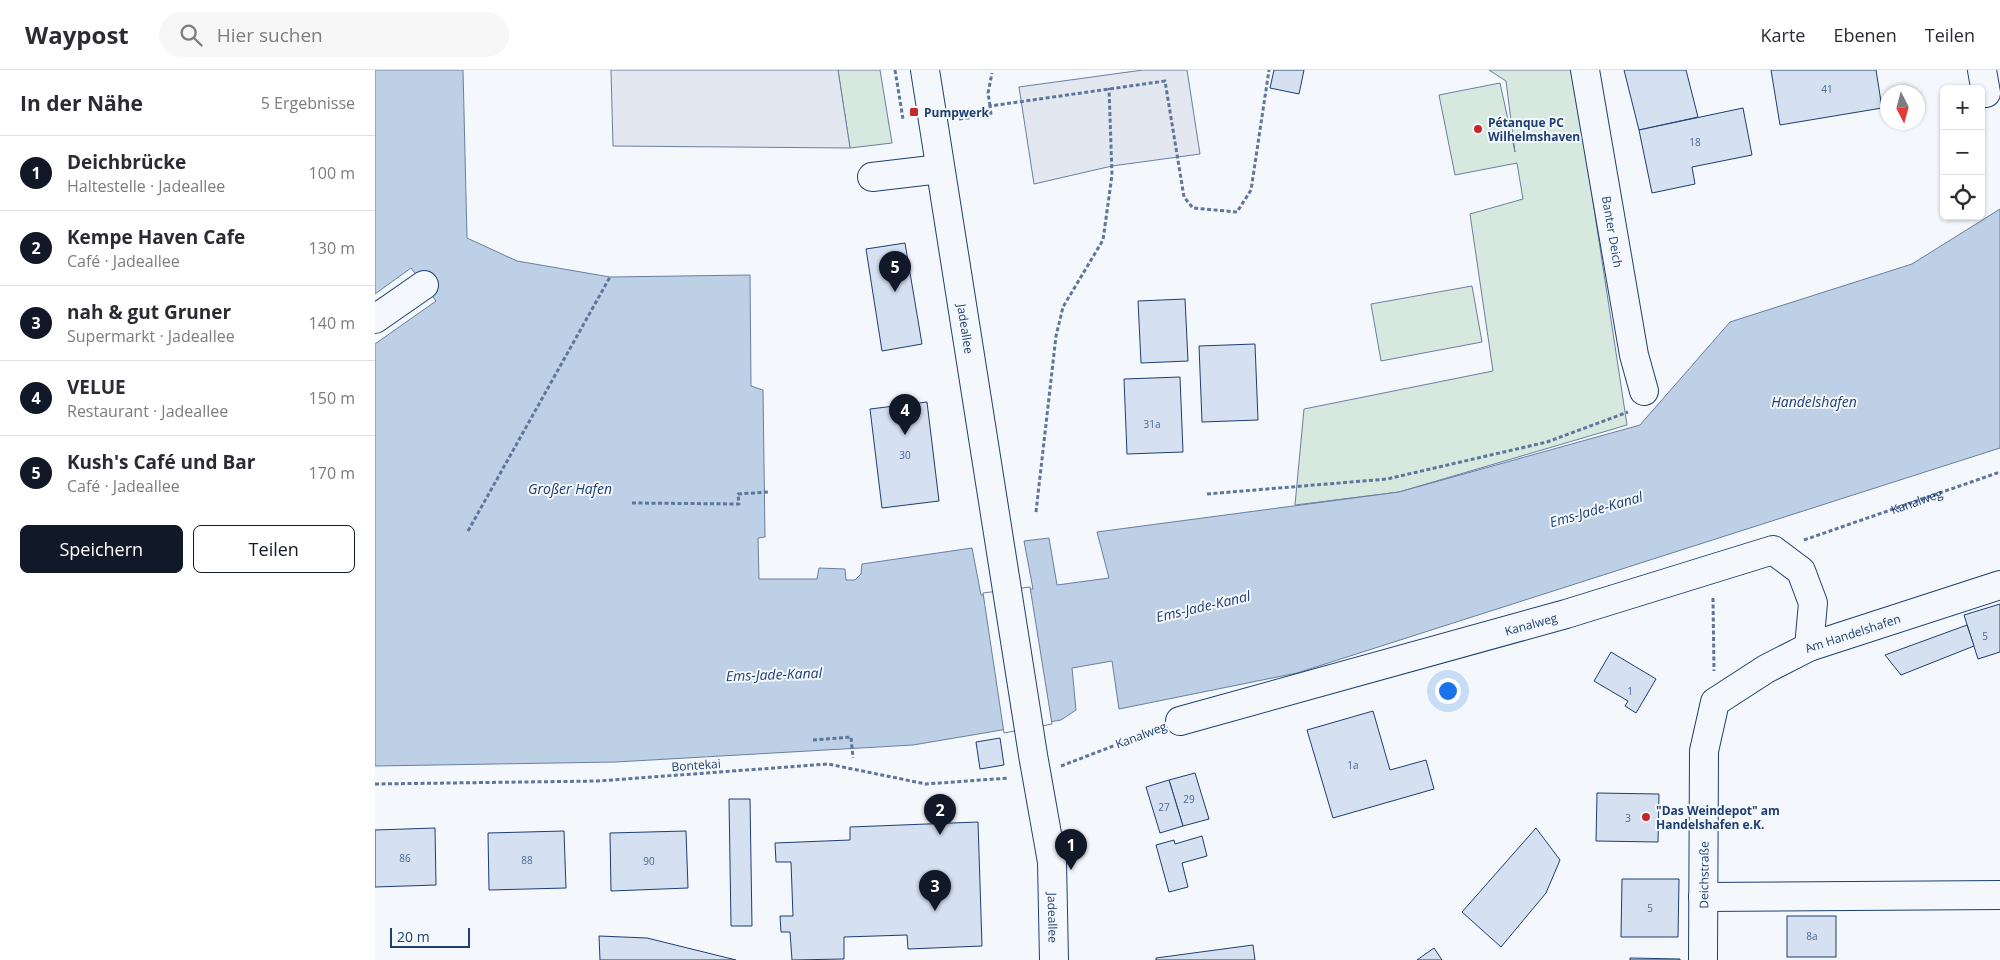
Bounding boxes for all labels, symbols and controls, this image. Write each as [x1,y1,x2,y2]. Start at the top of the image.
search box [159,12,509,57]
text: Waypost [25,18,129,51]
icon: search [177,21,205,49]
text: Hier suchen [217,22,323,48]
text: Karte [1761,23,1805,47]
text: Ebenen [1833,23,1897,47]
text: Teilen [1925,23,1975,47]
house number: 41 [1821,82,1833,96]
north arrow [1880,85,1925,130]
map controls [1940,85,1985,220]
button: + [1940,85,1985,130]
text: In der Nähe [20,89,143,117]
text: 5 Ergebnisse [261,92,355,114]
place label: Pumpwerk [924,104,990,121]
marker: Pumpwerk [908,106,920,118]
place label: Pétanque PC Wilhelmshaven [1488,114,1580,145]
marker: Pétanque PC Wilhelmshaven [1472,123,1484,135]
button: − [1940,130,1985,175]
house number: 18 [1689,135,1701,149]
text: Deichbrücke [67,149,186,175]
text: 1 [31,162,41,184]
text: 100 m [309,162,355,184]
text: Haltestelle · Jadeallee [67,175,225,197]
button: locate [1940,175,1985,220]
street label: Banter Deich [1598,194,1627,269]
text: Kempe Haven Cafe [67,224,245,250]
text: 2 [31,237,41,259]
text: 130 m [309,237,355,259]
text: Café · Jadeallee [67,250,180,272]
pin: 5 [879,251,911,292]
text: nah & gut Gruner [67,299,231,325]
street label: Jadeallee [953,302,978,355]
text: 3 [31,312,41,334]
text: 140 m [309,312,355,334]
text: Supermarkt · Jadeallee [67,325,235,347]
text: VELUE [67,374,126,400]
text: 4 [31,387,41,409]
text: 150 m [309,387,355,409]
water label: Handelshafen [1771,392,1857,411]
pin: 4 [889,394,921,435]
text: Restaurant · Jadeallee [67,400,228,422]
house number: 31a [1144,417,1161,431]
house number: 30 [899,448,911,462]
text: Kush's Café und Bar [67,449,255,475]
text: 5 [31,462,41,484]
text: 170 m [309,462,355,484]
text: Café · Jadeallee [67,475,180,497]
water label: Großer Hafen [528,479,612,498]
street label: Kanalweg [1888,484,1945,518]
water label: Ems-Jade-Kanal [1547,486,1645,531]
button: Speichern [20,525,183,573]
button: Teilen [193,525,355,573]
water label: Ems-Jade-Kanal [1154,586,1252,626]
street label: Kanalweg [1503,608,1559,639]
street label: Am Handelshafen [1801,609,1903,656]
house number: 5 [1982,629,1988,643]
water label: Ems-Jade-Kanal [726,663,823,685]
your location [1435,678,1461,704]
house number: 1 [1627,684,1633,698]
street label: Kanalweg [1113,717,1170,753]
street label: Bontekai [671,755,721,775]
house number: 1a [1347,758,1359,772]
house number: 29 [1183,792,1195,806]
pin: 2 [924,794,956,835]
house number: 27 [1158,800,1170,814]
place label: "Das Weindepot" am Handelshafen e.K. [1656,802,1780,833]
house number: 3 [1625,811,1631,825]
marker: "Das Weindepot" am Handelshafen e.K. [1640,811,1652,823]
pin: 1 [1055,829,1087,870]
street label: Deichstraße [1695,841,1712,909]
house number: 86 [399,851,411,865]
house number: 88 [521,853,533,867]
house number: 90 [643,854,655,868]
pin: 3 [919,870,951,911]
street label: Jadeallee [1044,892,1062,943]
house number: 5 [1647,901,1653,915]
scale bar [390,925,470,948]
text: 20 m [397,927,430,946]
house number: 8a [1806,929,1818,943]

